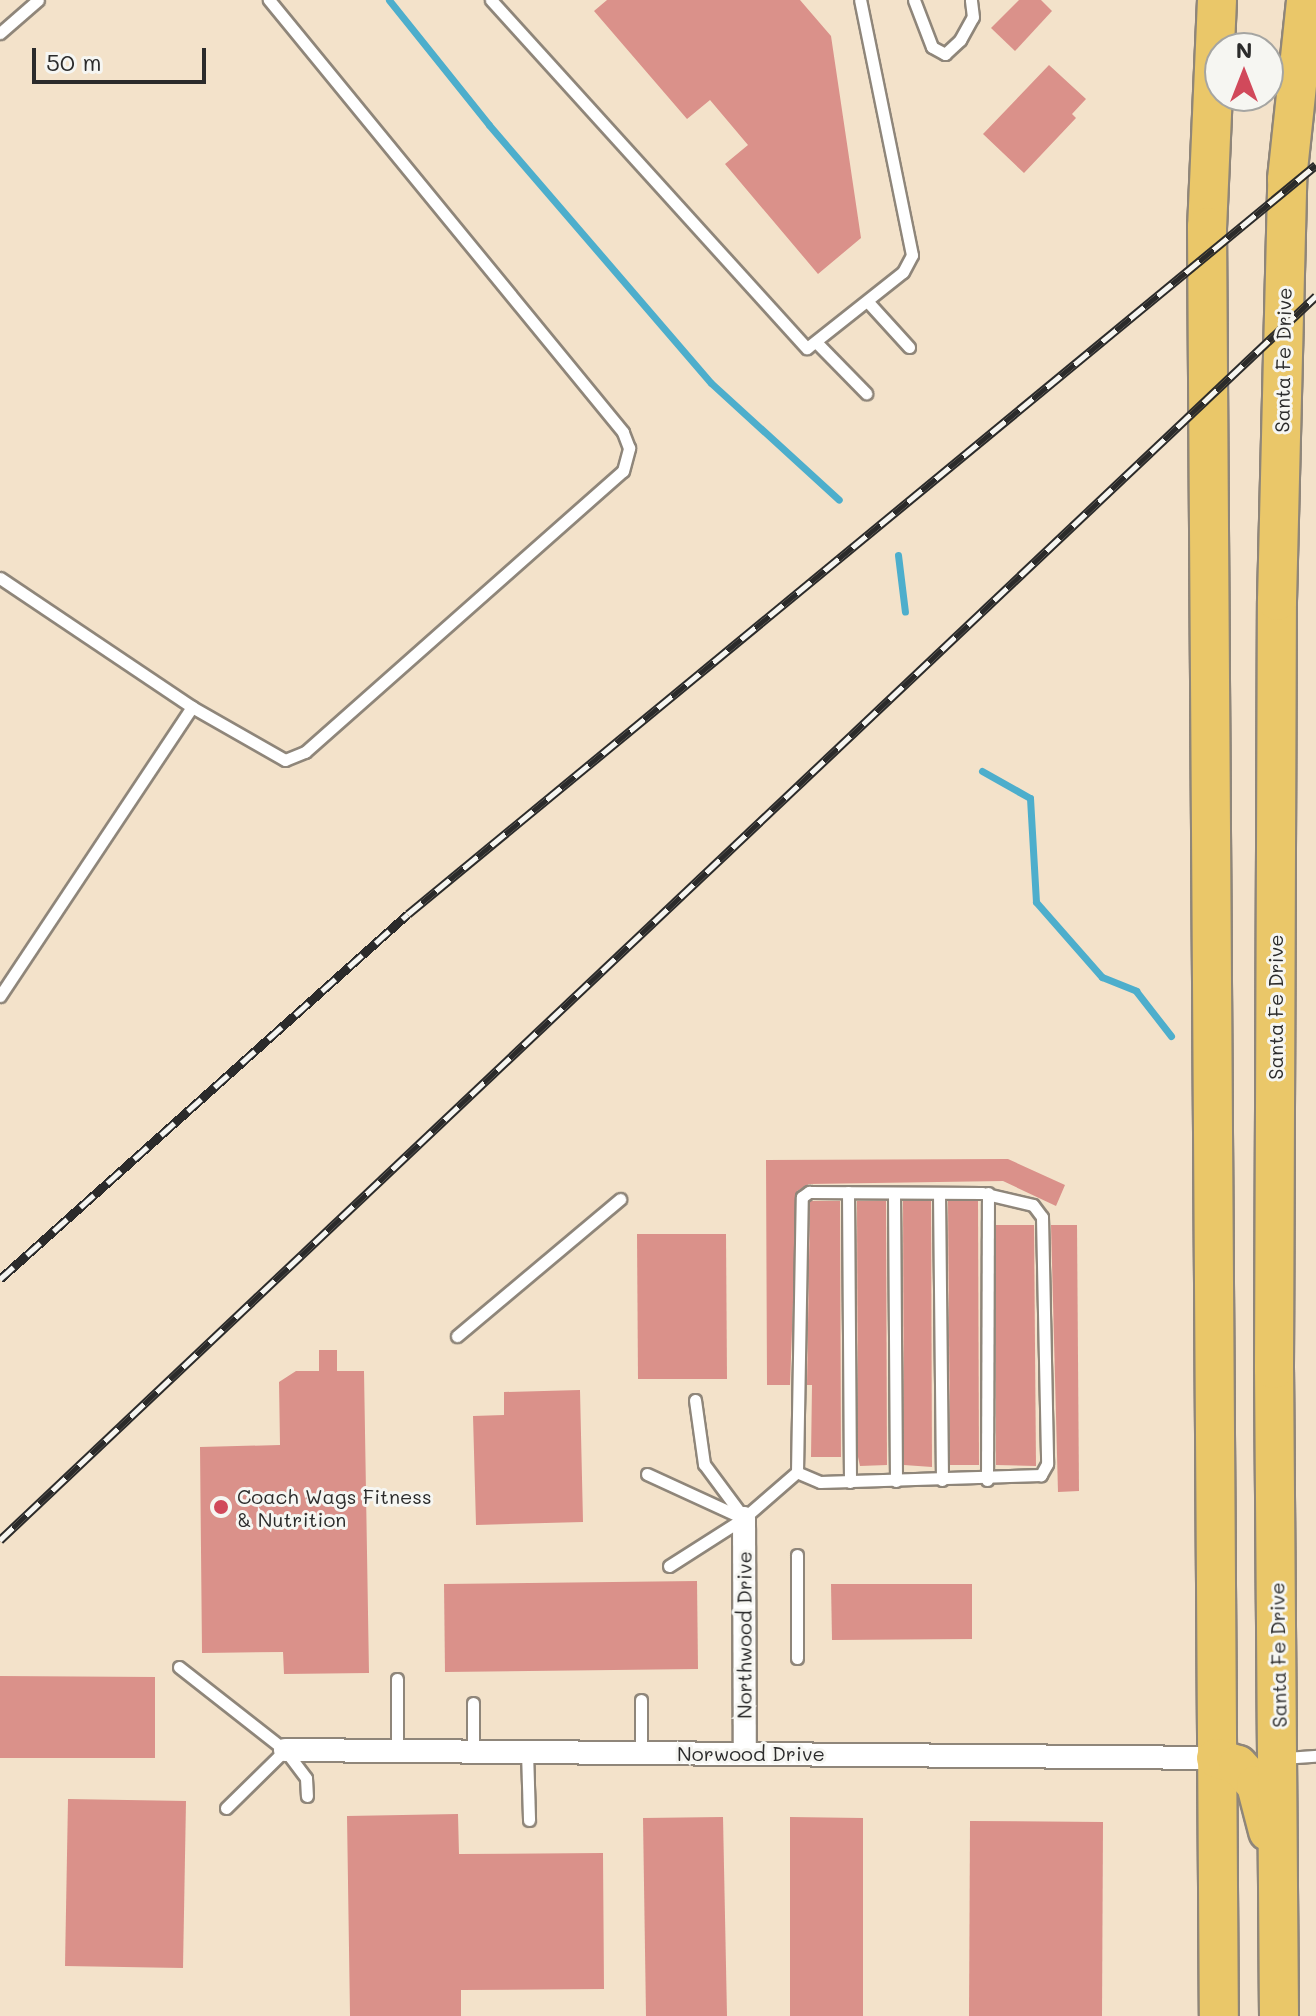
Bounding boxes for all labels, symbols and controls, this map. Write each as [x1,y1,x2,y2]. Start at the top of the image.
scale bar [36,32,210,82]
north arrow [1204,32,1284,112]
text: N [1236,35,1252,64]
text: 50 m [46,46,102,77]
street label: Santa Fe Drive [1270,287,1296,433]
street label: Santa Fe Drive [1263,934,1287,1080]
place label: Coach Wags Fitness & Nutrition [237,1484,432,1531]
marker: Coach Wags Fitness & Nutrition [212,1498,230,1516]
street label: Northwood Drive [732,1551,756,1719]
street label: Santa Fe Drive [1265,1582,1291,1728]
street label: Norwood Drive [677,1741,825,1765]

